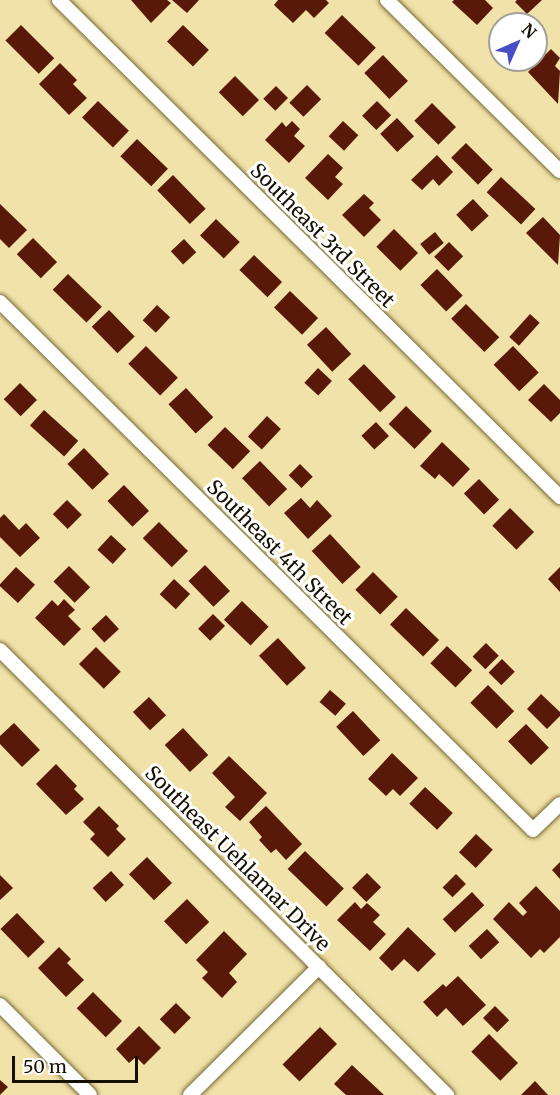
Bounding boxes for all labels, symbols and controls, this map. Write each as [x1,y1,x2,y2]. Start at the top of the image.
north arrow [488,12,548,72]
text: N [518,19,541,42]
street label: Southeast 3rd Street [246,158,400,312]
street label: Southeast 4th Street [202,474,358,630]
street label: Southeast Uehlamar Drive [140,760,336,956]
scale bar [15,1044,141,1082]
text: 50 m [23,1055,67,1078]

